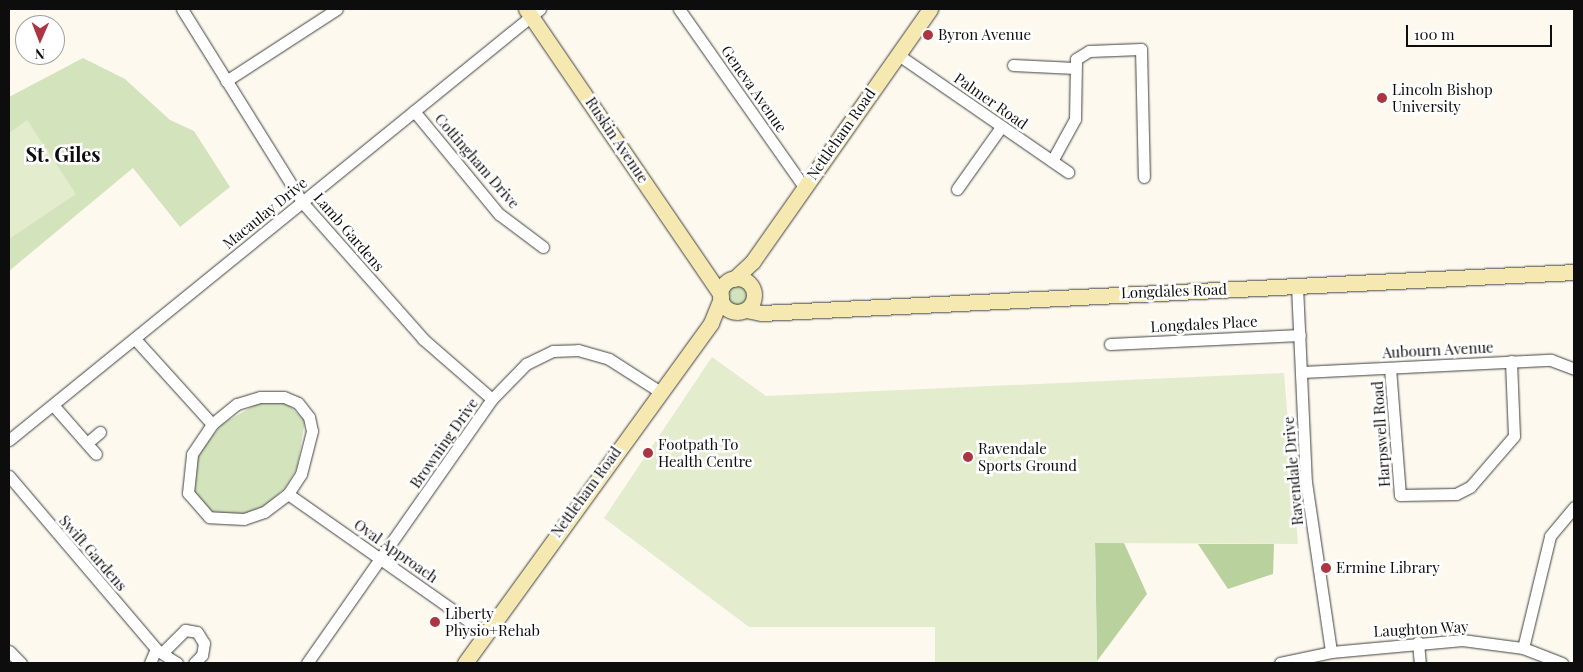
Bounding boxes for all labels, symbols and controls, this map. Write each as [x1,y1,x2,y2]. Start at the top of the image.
north arrow [15,15,65,65]
scale bar [1408,15,1554,47]
text: 100 m [1414,24,1455,44]
place label: Byron Avenue [938,26,1031,44]
marker: Byron Avenue [922,29,934,41]
street label: Geneva Avenue [717,42,791,136]
text: N [35,45,45,64]
street label: Palmer Road [951,69,1031,133]
place label: Lincoln Bishop University [1392,80,1493,115]
street label: Nettleham Road [803,85,879,183]
marker: Lincoln Bishop University [1376,92,1388,104]
street label: Ruskin Avenue [582,94,652,186]
street label: Cottingham Drive [431,110,523,212]
district label: St. Giles [25,141,101,165]
street label: Macaulay Drive [219,173,311,253]
street label: Lamb Gardens [310,189,388,275]
street label: Longdales Road [1121,280,1227,302]
street label: Longdales Place [1150,312,1258,336]
street label: Aubourn Avenue [1382,338,1494,362]
street label: Harpswell Road [1368,380,1394,488]
street label: Browning Drive [406,394,482,492]
street label: Ravendale Drive [1279,416,1307,526]
place label: Footpath To Health Centre [658,435,752,470]
place label: Ravendale Sports Ground [978,439,1077,474]
street label: Nettleham Road [547,443,625,541]
marker: Footpath To Health Centre [642,447,654,459]
marker: Ravendale Sports Ground [962,451,974,463]
street label: Swift Gardens [55,511,131,595]
street label: Oval Approach [350,515,442,587]
place label: Ermine Library [1336,559,1440,577]
marker: Ermine Library [1320,562,1332,574]
place label: Liberty Physio+Rehab [445,604,540,639]
marker: Liberty Physio+Rehab [429,616,441,628]
street label: Laughton Way [1373,618,1469,640]

